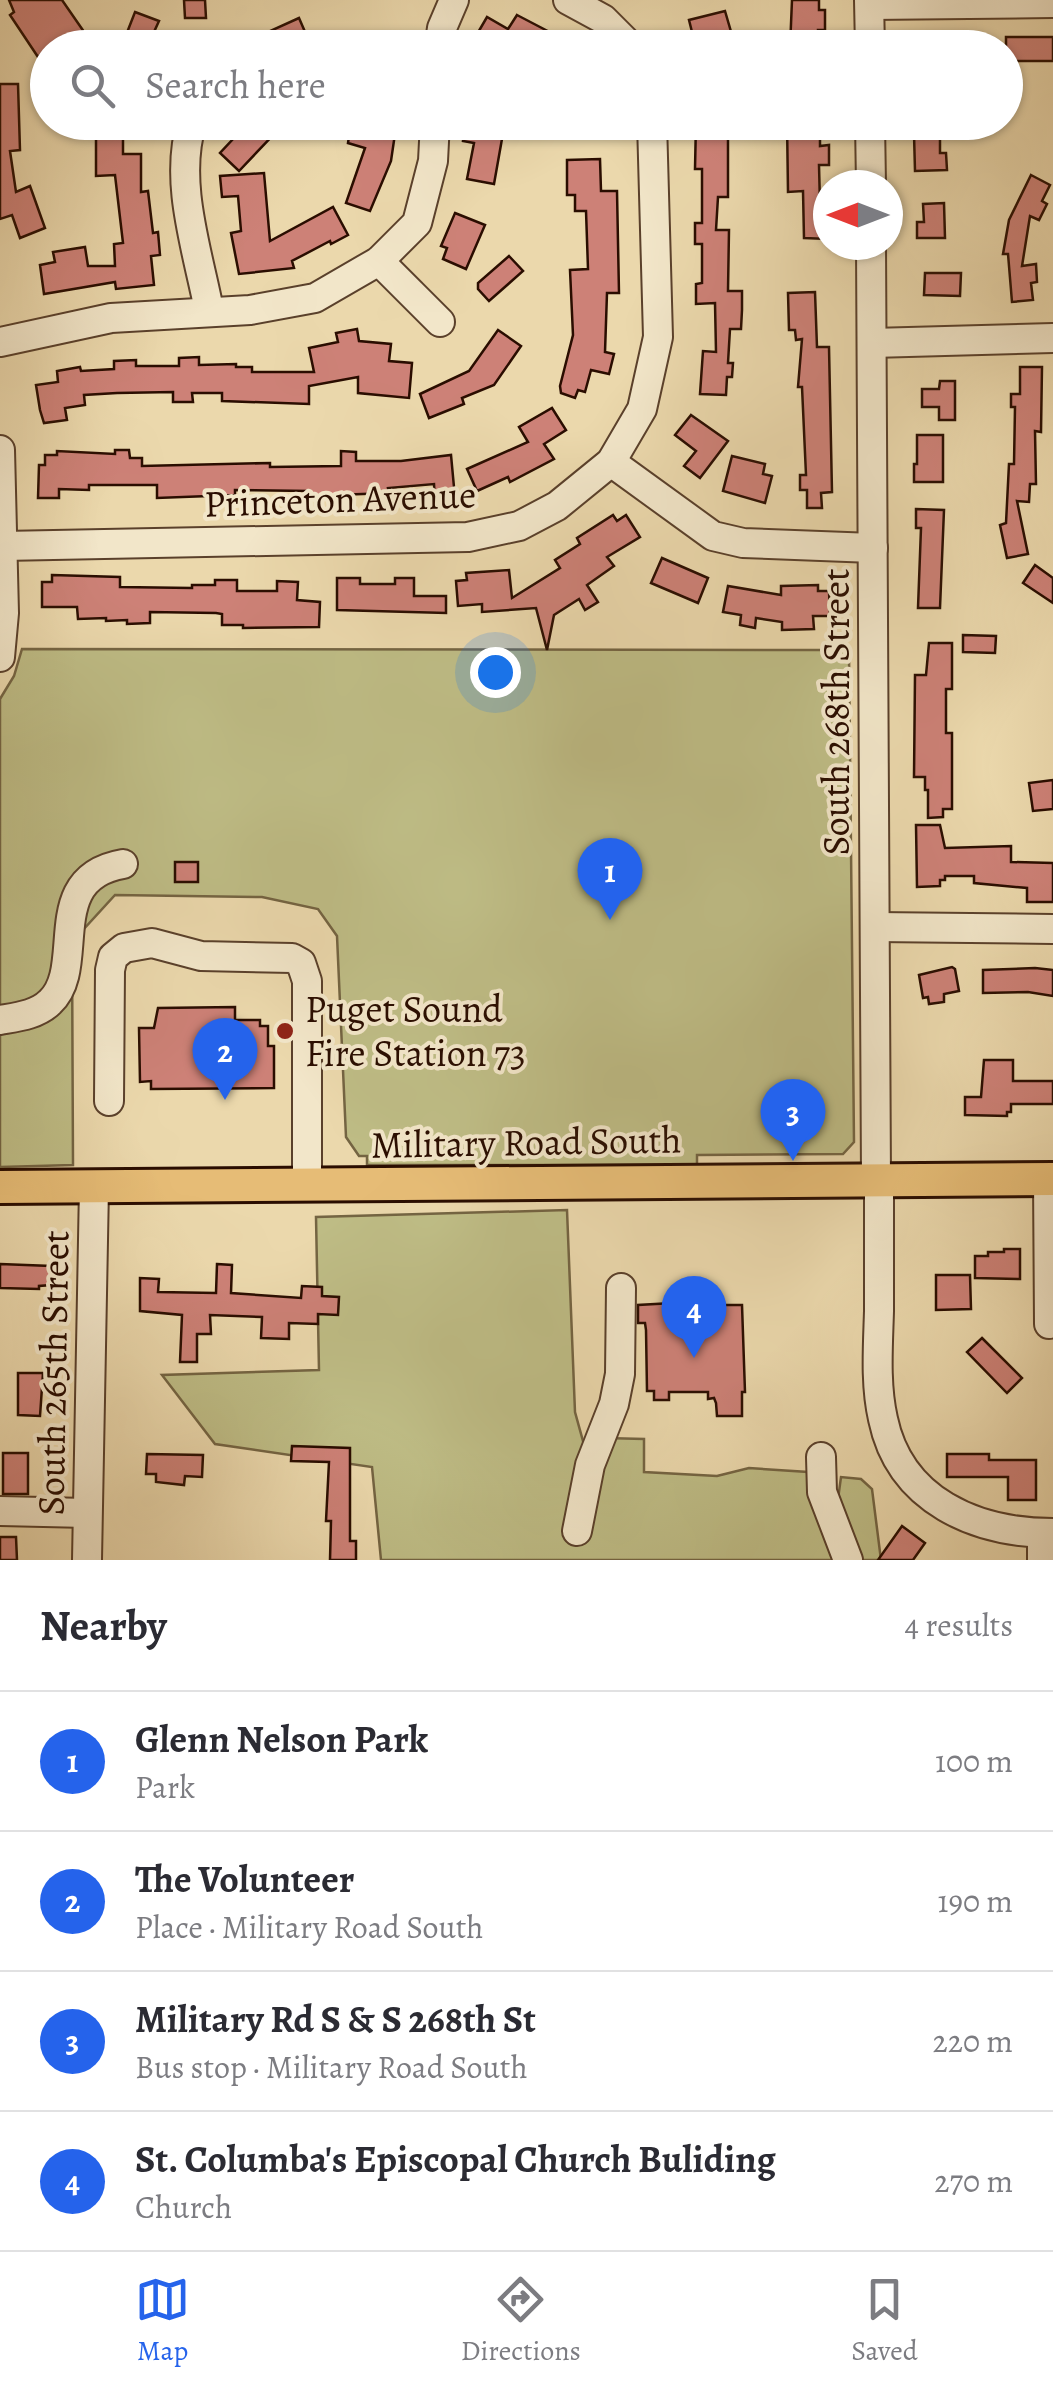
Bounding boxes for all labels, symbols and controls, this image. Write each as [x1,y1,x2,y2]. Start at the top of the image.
search box [30,30,1023,140]
icon: search [65,58,120,113]
text: Search here [145,59,326,111]
north arrow [813,170,903,260]
street label: Princeton Avenue [203,468,477,530]
street label: South 268th Street [810,568,862,856]
your location [470,647,521,698]
pin: 1 [578,838,642,920]
place label: Puget Sound Fire Station 73 [305,983,526,1079]
pin: 2 [192,1018,258,1100]
marker: Puget Sound Fire Station 73 [274,1020,296,1042]
pin: 3 [760,1078,826,1161]
street label: Military Road South [370,1113,682,1171]
street label: South 265th Street [25,1230,81,1516]
pin: 4 [662,1276,726,1358]
text: Nearby [40,1597,167,1654]
text: 4 results [904,1603,1013,1647]
text: Glenn Nelson Park [135,1713,428,1765]
text: 1 [67,1739,78,1783]
text: 100 m [935,1739,1013,1783]
text: Park [135,1765,195,1809]
text: The Volunteer [135,1853,354,1905]
text: 2 [65,1879,80,1923]
text: 190 m [937,1879,1013,1923]
text: Place · Military Road South [135,1905,483,1949]
text: Military Rd S & S 268th St [135,1993,536,2045]
text: 3 [66,2019,79,2063]
text: 220 m [933,2019,1013,2063]
text: Bus stop · Military Road South [135,2045,528,2089]
text: St. Columba's Episcopal Church Buliding [135,2133,776,2185]
text: 4 [65,2159,80,2203]
text: 270 m [934,2159,1013,2203]
text: Church [135,2185,232,2229]
tab: Map [135,2272,190,2370]
tab: Directions [461,2272,581,2370]
tab: Saved [851,2272,918,2370]

